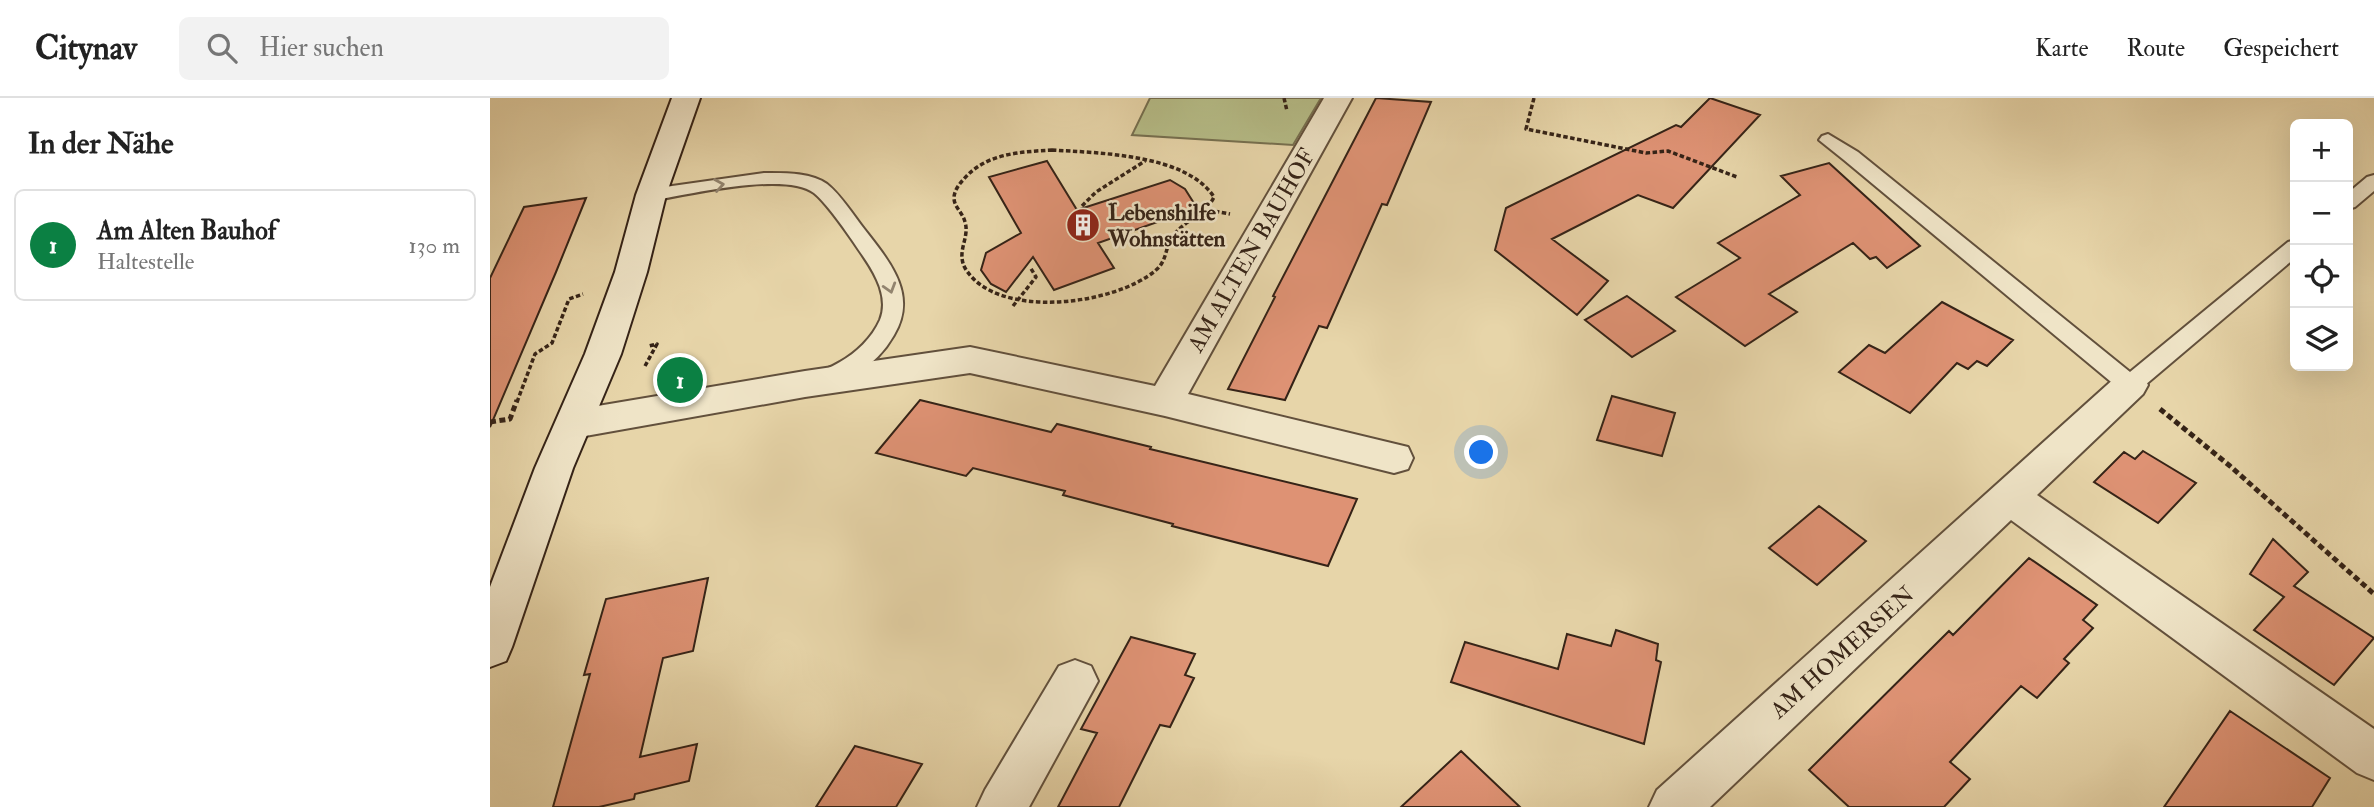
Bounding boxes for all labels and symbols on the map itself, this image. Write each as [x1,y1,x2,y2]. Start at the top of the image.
street label: AM ALTEN BAUHOF [1181,143,1322,358]
one-way arrow [713,178,725,193]
place label: Lebenshilfe Wohnstätten [1107,198,1226,253]
building icon: Lebenshilfe Wohnstätten [1064,206,1102,244]
one-way arrow [881,282,896,294]
pin: 1 [657,354,703,406]
your location [1464,435,1498,469]
street label: AM HOMERSEN [1763,580,1921,725]

